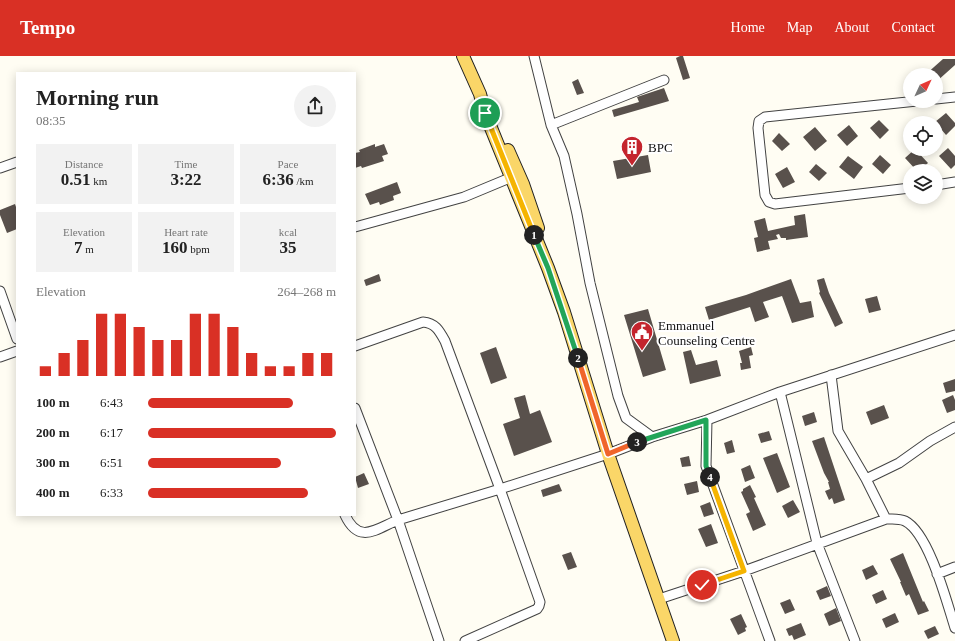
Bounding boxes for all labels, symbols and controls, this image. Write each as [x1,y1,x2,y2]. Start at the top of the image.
text: Tempo [20,17,75,38]
text: Home [731,20,765,35]
text: Map [787,20,812,35]
text: About [834,20,869,35]
text: Contact [891,20,935,35]
north arrow [903,68,943,108]
map controls [903,68,943,204]
text: Morning run [36,85,159,110]
button: share [294,85,336,127]
pin [468,96,502,130]
icon: arrive [474,102,496,124]
text: 08:35 [36,113,66,128]
button: locate [903,116,943,156]
building icon: BPC [619,134,645,167]
place label: BPC [648,140,673,155]
text: Distance [65,158,103,170]
text: Time [175,158,197,170]
text: Pace [278,158,298,170]
button: layers [903,164,943,204]
text: 0.51 [61,170,90,189]
text: 3:22 [170,170,202,189]
text: 6:36 [262,170,294,189]
text: km [90,175,107,187]
text: /km [294,175,314,187]
pin: 1 [524,225,544,245]
text: Elevation [63,226,105,238]
text: Heart rate [164,226,208,238]
text: kcal [279,226,297,238]
text: 1 [531,229,537,241]
text: 7 [74,238,83,257]
text: 160 [162,238,188,257]
text: 35 [280,238,297,257]
text: m [83,243,94,255]
text: bpm [188,243,210,255]
text: Elevation [36,284,86,299]
text: 264–268 m [277,284,336,299]
place label: Emmanuel Counseling Centre [658,318,755,348]
public building icon: Emmanuel Counseling Centre [629,319,655,352]
pin: 2 [568,348,588,368]
text: 2 [575,352,581,364]
text: 100 m [36,395,70,410]
text: 6:43 [100,395,123,410]
text: 200 m [36,425,70,440]
text: 6:17 [100,425,123,440]
pin: 3 [627,432,647,452]
text: 3 [634,436,640,448]
text: 300 m [36,455,70,470]
text: 6:51 [100,455,123,470]
pin: 4 [700,467,720,487]
text: 4 [707,471,713,483]
text: 400 m [36,485,70,500]
text: 6:33 [100,485,123,500]
pin [685,568,719,602]
icon: check [691,574,713,596]

